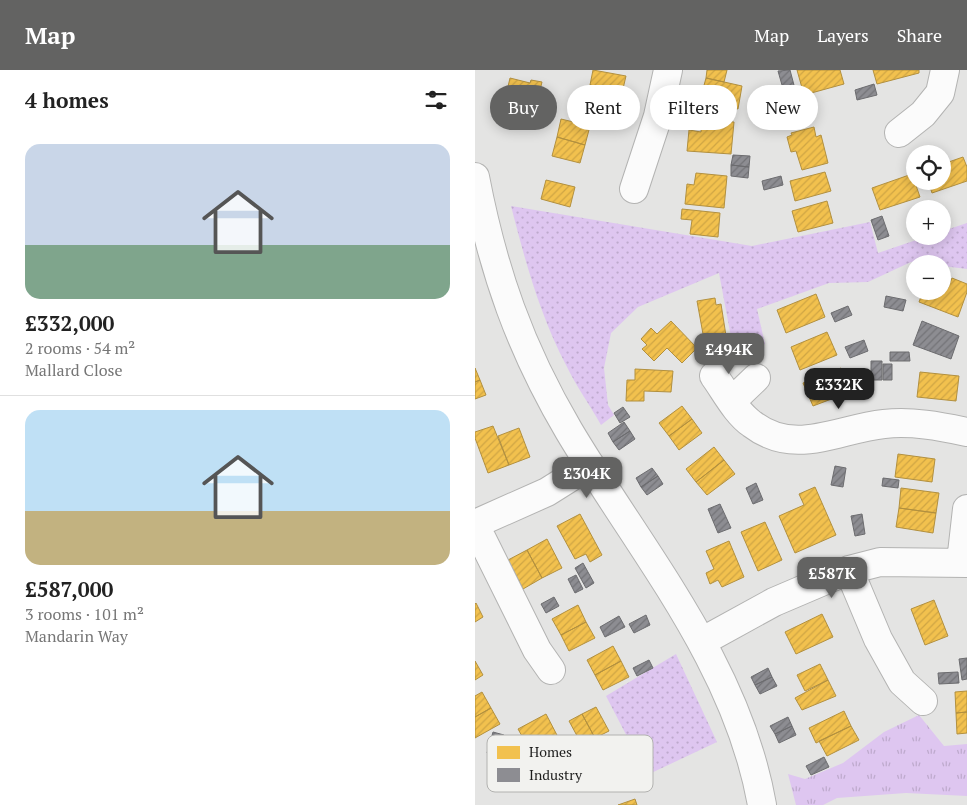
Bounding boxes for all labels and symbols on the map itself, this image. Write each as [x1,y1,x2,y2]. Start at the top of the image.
pin: £494K [694,332,764,375]
pin: £332K [804,368,874,410]
pin: £304K [552,456,622,499]
pin: £587K [797,556,867,599]
legend [487,735,653,792]
text: Homes [529,742,572,761]
text: Industry [529,765,583,784]

